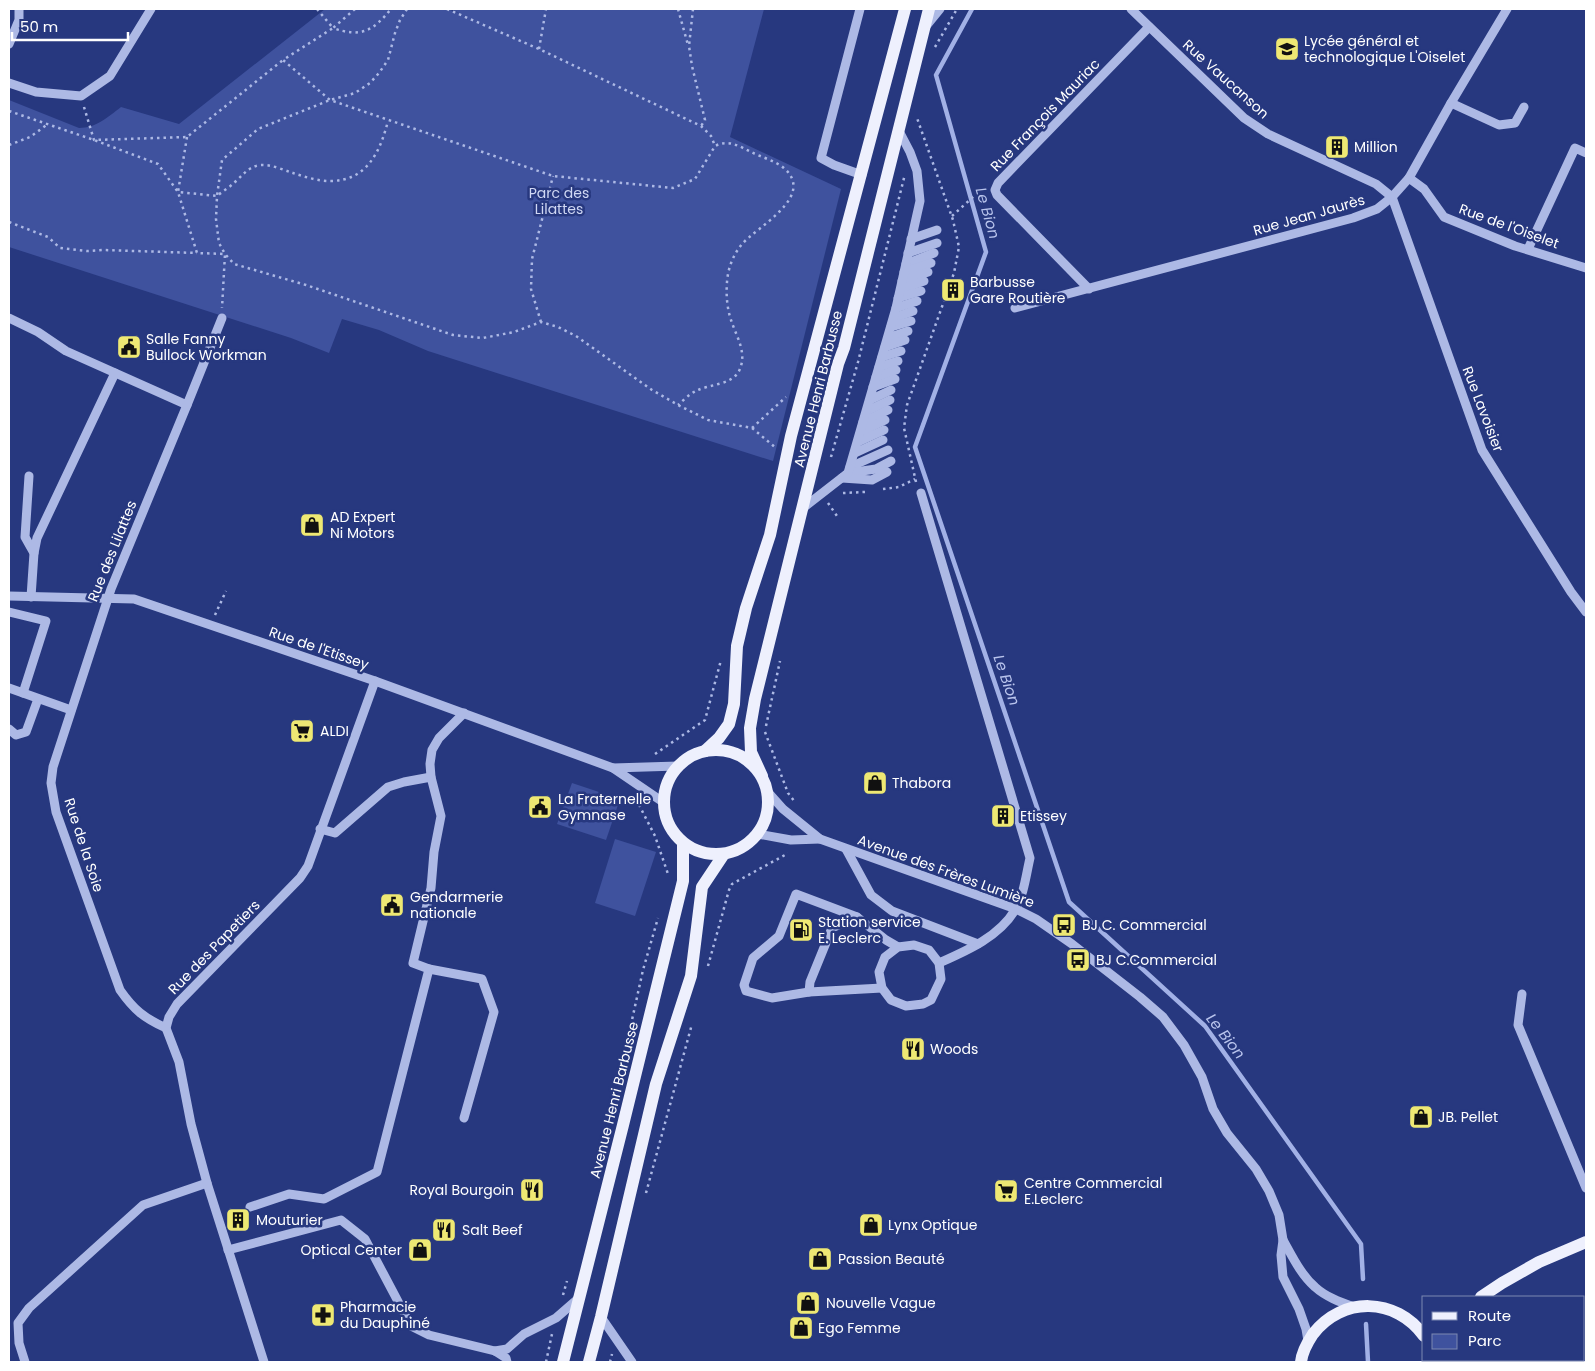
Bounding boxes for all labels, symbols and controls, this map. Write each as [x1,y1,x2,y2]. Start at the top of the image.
scale bar [12,10,129,42]
text: 50 m [20,16,58,37]
place label: Lycée général et technologique L'Oiselet [1304,31,1465,67]
street label: Rue Vaucanson [1178,35,1274,123]
school or university icon: Lycée général et technologique L'Oiselet [1274,36,1300,62]
street label: Rue François Mauriac [986,54,1104,176]
building icon: Million [1324,134,1350,160]
place label: Million [1354,137,1398,157]
park label: Parc des Lilattes [529,183,589,219]
water label: Le Bion [971,185,1005,241]
street label: Rue Jean Jaurès [1251,190,1367,240]
street label: Rue de l'Oiselet [1456,199,1562,253]
place label: Barbusse Gare Routière [970,272,1066,308]
building icon: Barbusse Gare Routière [940,277,966,303]
street label: Avenue Henri Barbusse [789,308,847,470]
place label: Salle Fanny Bullock Workman [146,329,267,365]
public building icon: Salle Fanny Bullock Workman [116,334,142,360]
street label: Rue Lavoisier [1457,363,1509,455]
street label: Rue des Lilattes [83,497,141,605]
place label: AD Expert Ni Motors [330,507,395,543]
shop icon: AD Expert Ni Motors [299,512,325,538]
street label: Rue de l'Etissey [266,622,372,674]
water label: Le Bion [989,652,1025,708]
supermarket icon: ALDI [289,718,315,744]
place label: ALDI [320,721,349,741]
shop icon: Thabora [862,770,888,796]
place label: Thabora [892,773,951,793]
place label: La Fraternelle Gymnase [558,789,652,825]
public building icon: La Fraternelle Gymnase [527,794,553,820]
street label: Rue de la Soie [59,795,109,895]
building icon: Etissey [990,803,1016,829]
place label: Etissey [1020,806,1067,826]
street label: Avenue des Frères Lumière [855,830,1038,912]
place label: Gendarmerie nationale [410,887,503,923]
public building icon: Gendarmerie nationale [379,892,405,918]
street label: Rue des Papetiers [164,895,264,999]
place label: Station service E. Leclerc [818,912,921,948]
bus stop icon: BJ C. Commercial [1051,912,1077,938]
place label: BJ C. Commercial [1082,915,1207,935]
fuel station icon: Station service E. Leclerc [788,917,814,943]
bus stop icon: BJ C.Commercial [1065,947,1091,973]
place label: BJ C.Commercial [1096,950,1217,970]
water label: Le Bion [1202,1009,1250,1063]
street label: Avenue Henri Barbusse [585,1019,643,1181]
restaurant icon: Woods [900,1036,926,1062]
place label: Woods [930,1039,978,1059]
shop icon: JB. Pellet [1408,1104,1434,1130]
place label: JB. Pellet [1438,1107,1498,1127]
place label: Centre Commercial E.Leclerc [1024,1173,1163,1209]
restaurant icon: Royal Bourgoin [519,1177,545,1203]
supermarket icon: Centre Commercial E.Leclerc [993,1178,1019,1204]
place label: Royal Bourgoin [409,1180,514,1200]
building icon: Mouturier [225,1207,251,1233]
place label: Mouturier [256,1210,323,1230]
shop icon: Lynx Optique [858,1212,884,1238]
place label: Lynx Optique [888,1215,978,1235]
restaurant icon: Salt Beef [431,1217,457,1243]
place label: Salt Beef [462,1220,523,1240]
shop icon: Optical Center [407,1237,433,1263]
place label: Optical Center [300,1240,402,1260]
shop icon: Passion Beauté [807,1246,833,1272]
place label: Passion Beauté [838,1249,945,1269]
shop icon: Nouvelle Vague [795,1290,821,1316]
place label: Nouvelle Vague [826,1293,936,1313]
legend [1422,1296,1585,1361]
place label: Pharmacie du Dauphiné [340,1297,430,1333]
pharmacy icon: Pharmacie du Dauphiné [310,1302,336,1328]
text: Route [1468,1305,1511,1326]
shop icon: Ego Femme [788,1315,814,1341]
place label: Ego Femme [818,1318,901,1338]
text: Parc [1468,1330,1502,1351]

